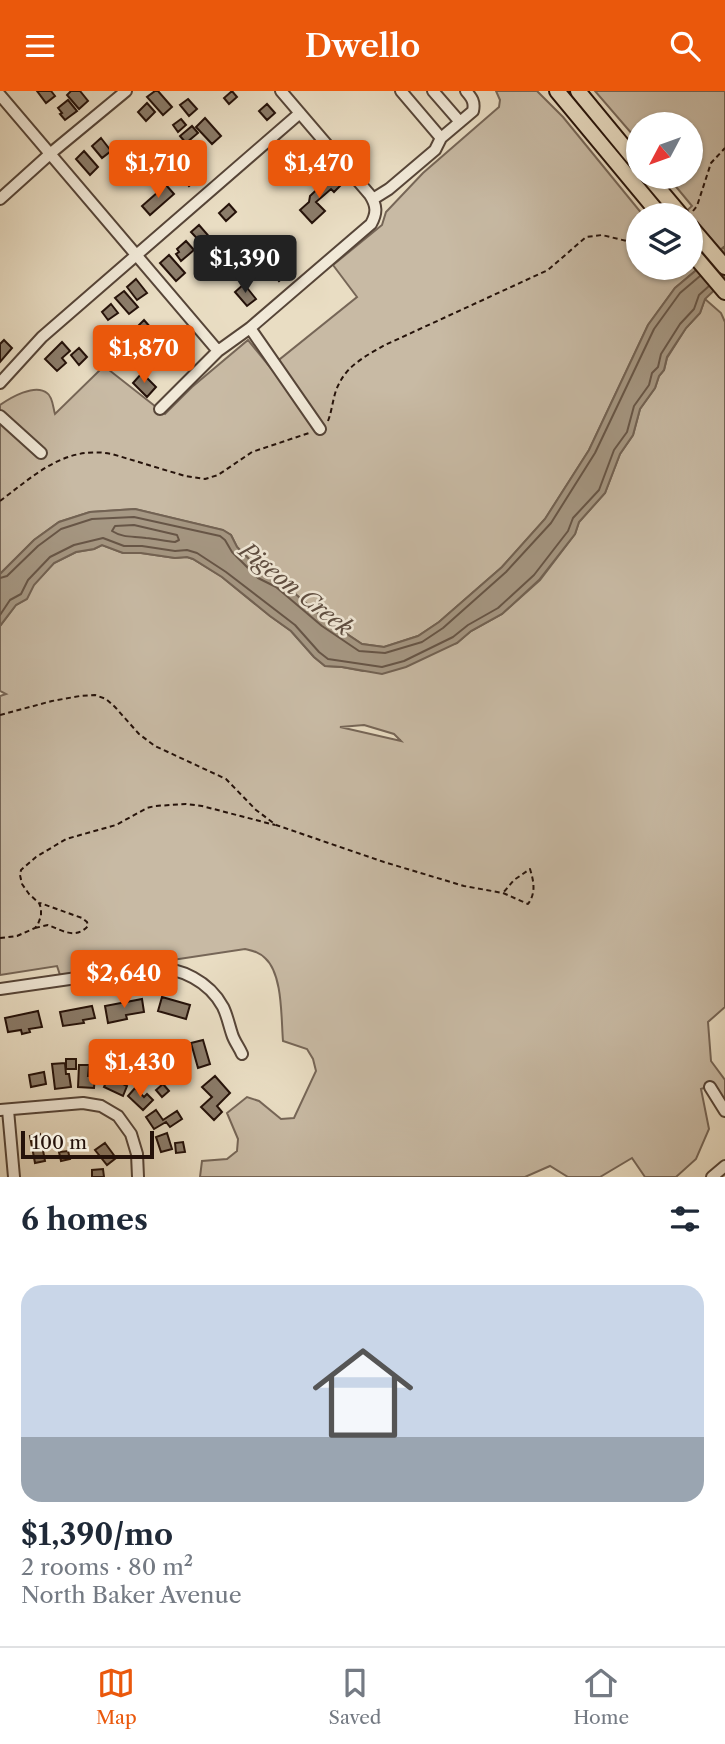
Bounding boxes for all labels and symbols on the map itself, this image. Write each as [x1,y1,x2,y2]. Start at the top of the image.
north arrow [626,112,704,189]
pin: $1,710 [101,141,215,200]
pin: $1,470 [262,141,376,200]
pin: $1,390 [188,235,302,295]
pin: $1,870 [87,325,201,385]
water label: Pigeon Creek [232,535,358,642]
pin: $2,640 [67,951,181,1010]
pin: $1,430 [83,1039,197,1099]
scale bar [21,1128,154,1160]

